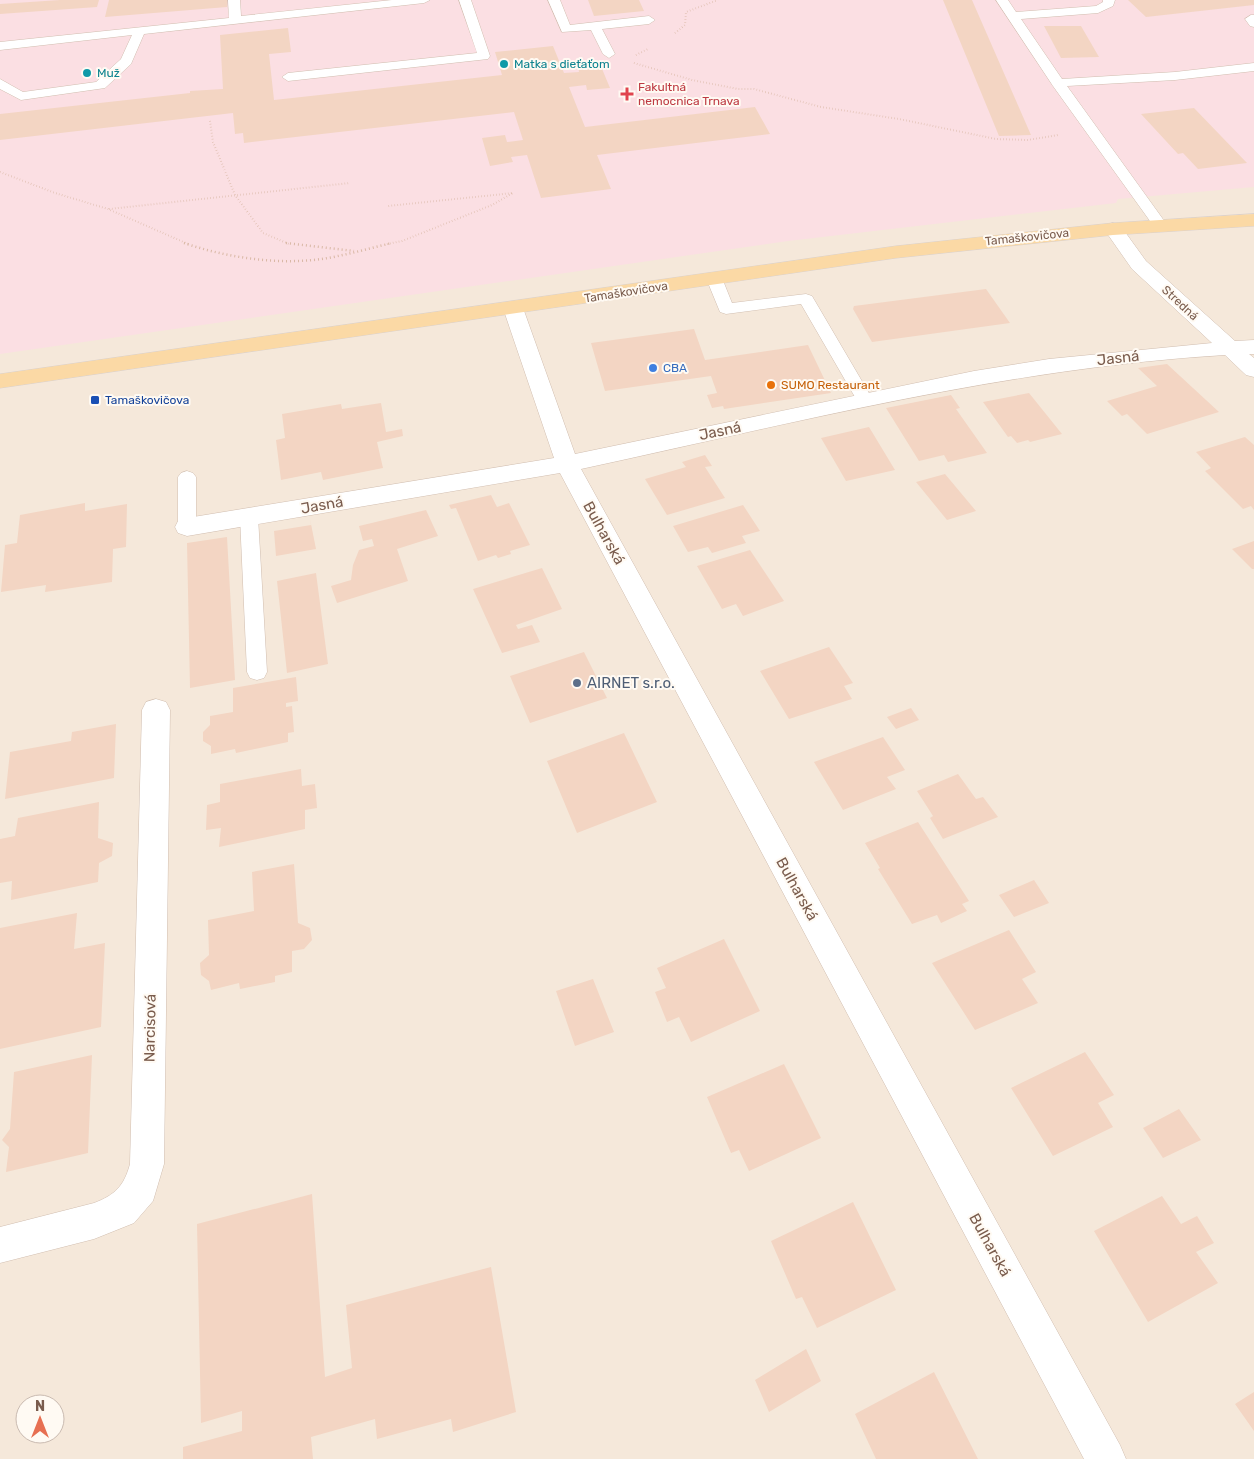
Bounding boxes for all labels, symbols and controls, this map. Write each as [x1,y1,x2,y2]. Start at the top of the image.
place label: Matka s dieťaťom [514,57,610,71]
marker: Matka s dieťaťom [498,58,510,70]
place label: Muž [97,66,120,80]
marker: Muž [81,67,93,79]
place label: Fakultná nemocnica Trnava [638,80,740,108]
marker: Fakultná nemocnica Trnava [620,87,634,101]
street label: Tamaškovičova [984,226,1070,248]
street label: Tamaškovičova [583,278,669,306]
street label: Stredná [1159,283,1201,323]
street label: Jasná [1096,347,1140,369]
place label: CBA [663,361,687,375]
marker: CBA [647,362,659,374]
place label: SUMO Restaurant [781,378,880,392]
marker: SUMO Restaurant [765,379,777,391]
place label: Tamaškovičova [105,393,189,407]
marker: Tamaškovičova [89,394,101,406]
street label: Jasná [697,418,743,444]
street label: Jasná [299,492,345,518]
street label: Bulharská [579,498,629,568]
place label: AIRNET s.r.o. [587,674,675,692]
marker: AIRNET s.r.o. [571,677,583,689]
street label: Bulharská [772,854,822,924]
street label: Narcisová [140,994,160,1062]
street label: Bulharská [965,1210,1015,1280]
north arrow [15,1394,65,1444]
text: N [35,1398,45,1415]

